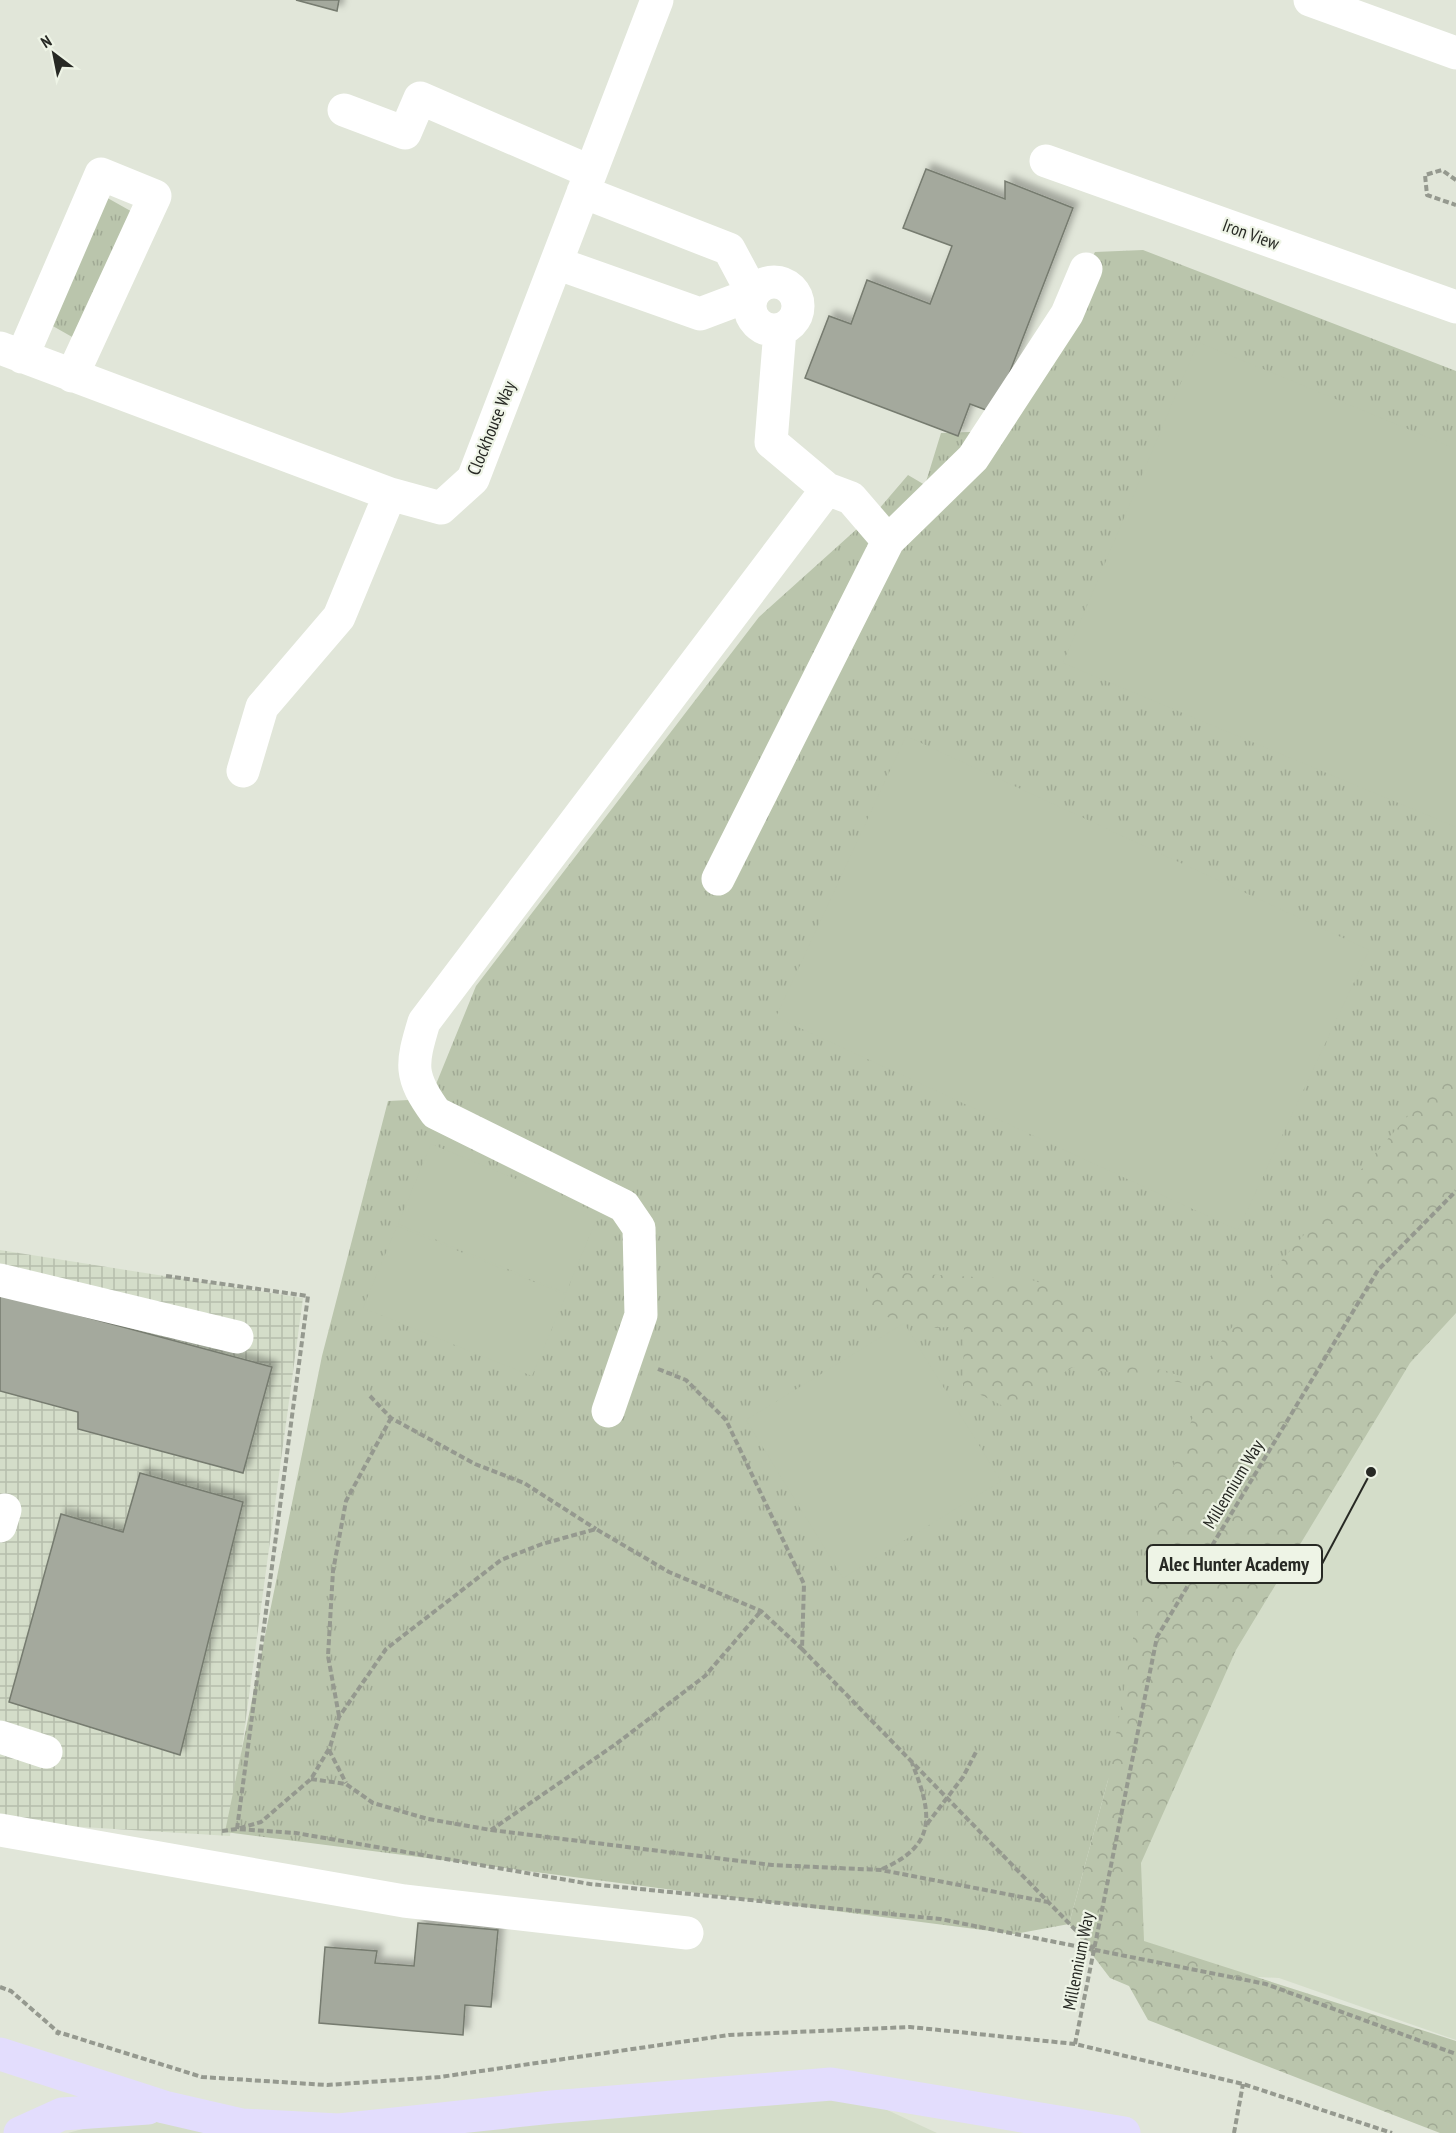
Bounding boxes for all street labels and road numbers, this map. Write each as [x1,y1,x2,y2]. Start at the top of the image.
street label: Iron View [1220,213,1283,255]
street label: Clockhouse Way [462,377,520,478]
street label: Millennium Way [1198,1435,1269,1533]
street label: Millennium Way [1057,1910,1099,2012]

